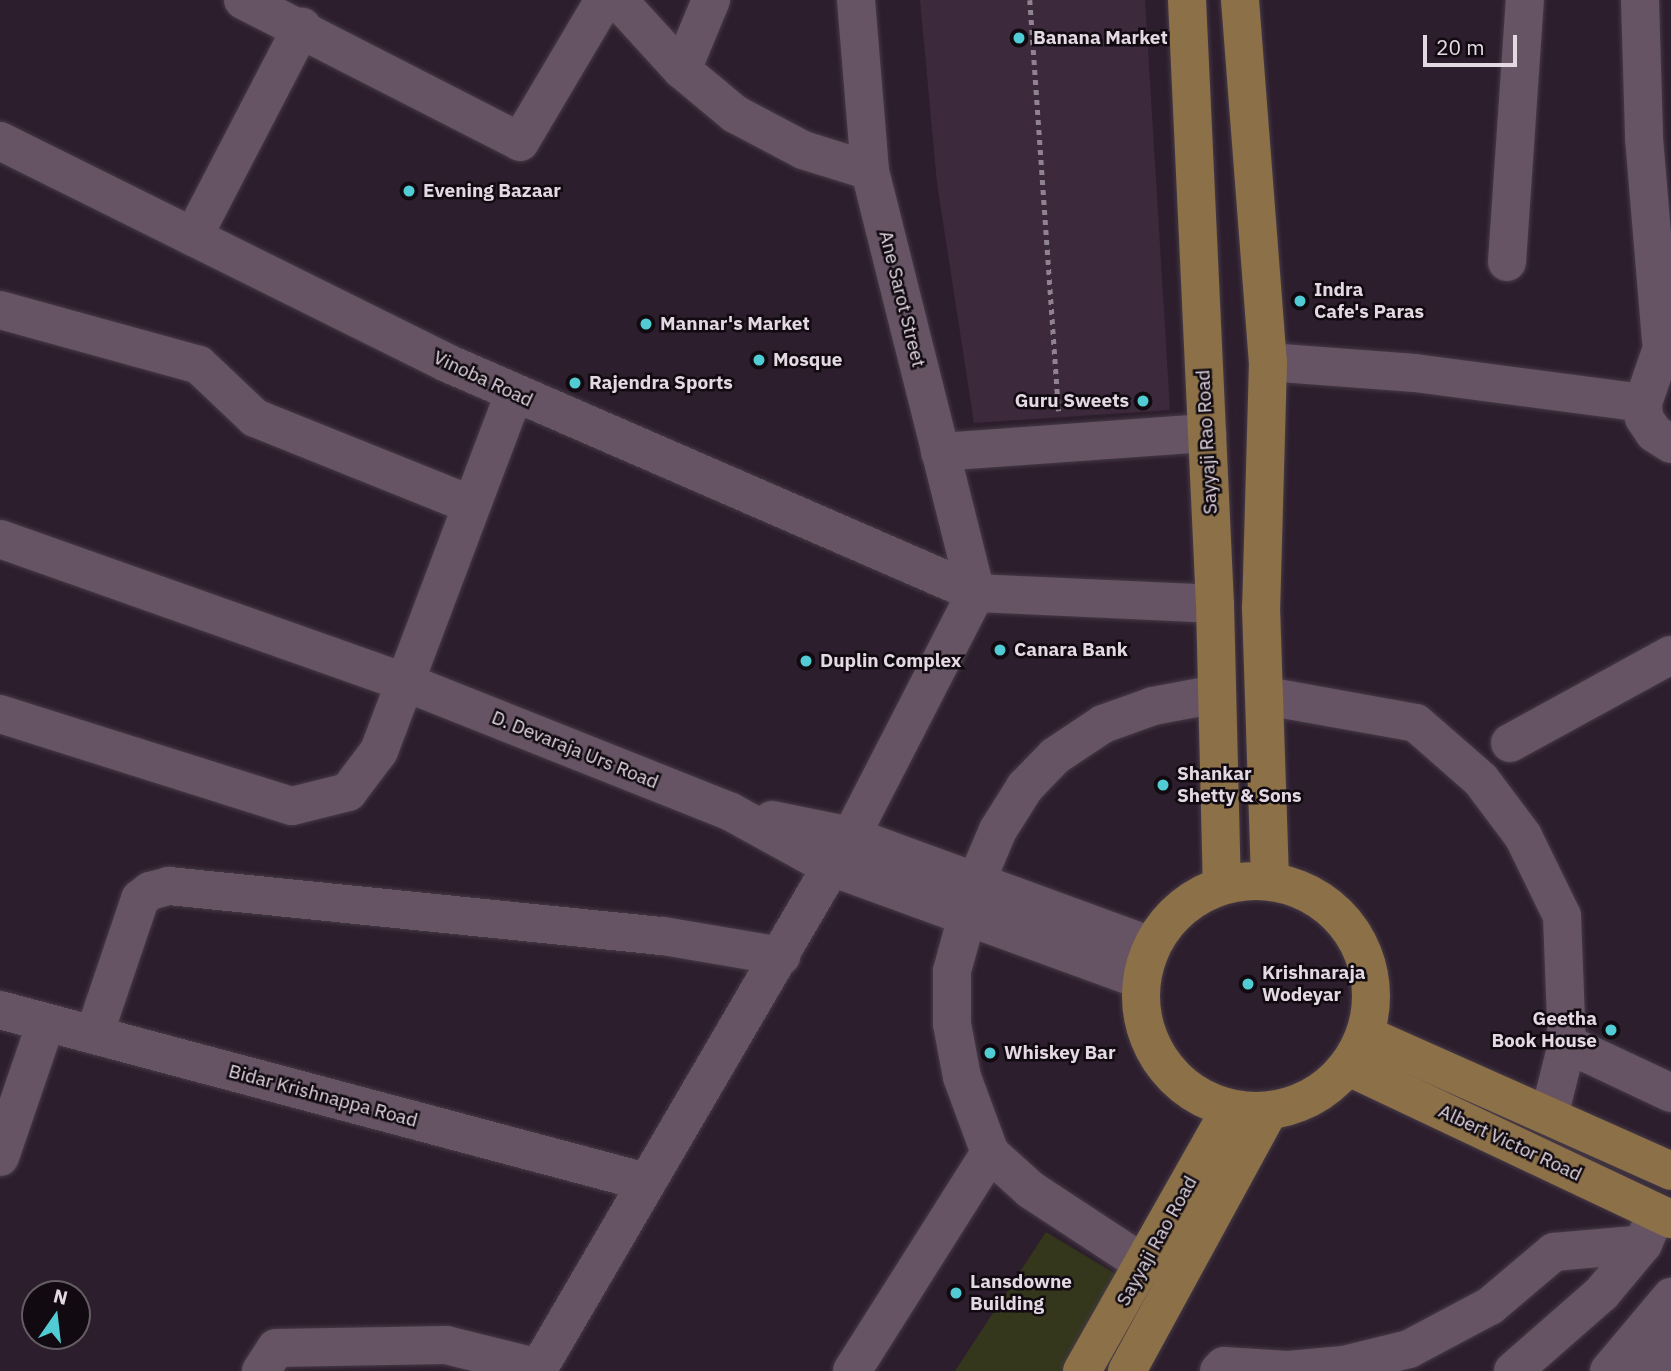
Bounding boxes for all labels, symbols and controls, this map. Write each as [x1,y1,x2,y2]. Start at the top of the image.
scale bar [1426,21,1520,65]
place label: Banana Market [1033,27,1168,49]
marker: Banana Market [1011,30,1027,46]
text: 20 m [1436,33,1485,61]
place label: Evening Bazaar [423,180,561,202]
marker: Evening Bazaar [401,183,417,199]
street label: Ane Sarot Street [874,228,930,370]
place label: Indra Cafe's Paras [1314,279,1424,323]
marker: Indra Cafe's Paras [1292,293,1308,309]
place label: Mannar's Market [660,313,810,335]
marker: Mannar's Market [638,316,654,332]
street label: Vinoba Road [430,346,536,412]
place label: Mosque [773,349,842,371]
marker: Mosque [751,352,767,368]
street label: Sayyaji Rao Road [1192,369,1222,515]
place label: Rajendra Sports [589,372,733,394]
marker: Rajendra Sports [567,375,583,391]
place label: Guru Sweets [1015,390,1129,412]
marker: Guru Sweets [1135,393,1151,409]
place label: Canara Bank [1014,639,1128,661]
marker: Canara Bank [992,642,1008,658]
place label: Duplin Complex [820,650,962,672]
marker: Duplin Complex [798,653,814,669]
street label: D. Devaraja Urs Road [488,706,662,794]
place label: Shankar Shetty & Sons [1177,763,1302,807]
marker: Shankar Shetty & Sons [1155,777,1171,793]
place label: Krishnaraja Wodeyar [1262,962,1366,1006]
marker: Krishnaraja Wodeyar [1240,976,1256,992]
place label: Geetha Book House [1491,1008,1597,1052]
marker: Geetha Book House [1603,1022,1619,1038]
place label: Whiskey Bar [1004,1042,1116,1064]
marker: Whiskey Bar [982,1045,998,1061]
street label: Bidar Krishnappa Road [226,1060,420,1132]
street label: Albert Victor Road [1435,1100,1585,1186]
street label: Sayyaji Rao Road [1112,1172,1202,1310]
place label: Lansdowne Building [970,1271,1072,1315]
north arrow [21,1280,91,1350]
text: N [51,1283,70,1310]
marker: Lansdowne Building [948,1285,964,1301]

